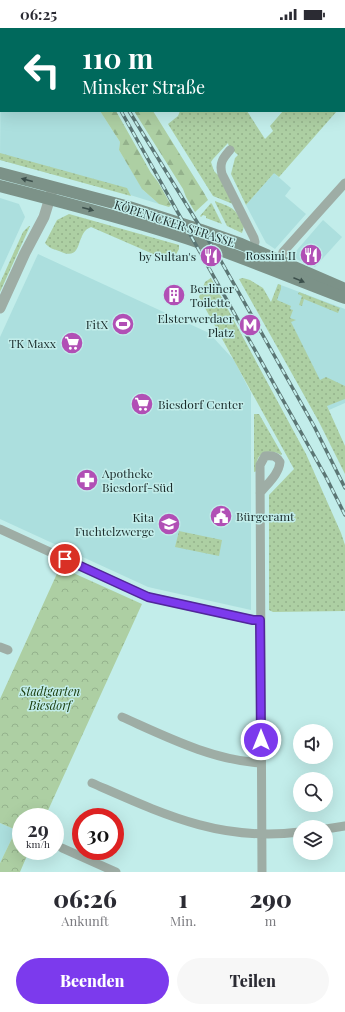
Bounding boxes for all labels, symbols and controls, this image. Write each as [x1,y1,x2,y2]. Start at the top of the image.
text: 06:25 [20,4,57,24]
text: 110 m [82,39,153,76]
icon: left [16,44,68,96]
text: Minsker Straße [82,75,205,99]
one-way arrow [20,176,33,182]
street label: KÖPENICKER STRASSE [112,196,238,250]
one-way arrow [82,206,94,212]
restaurant icon: Rossini II [298,242,324,268]
restaurant icon: by Sultan's [198,243,224,269]
place label: Rossini II [246,247,296,263]
place label: by Sultan's [139,248,196,264]
one-way arrow [294,277,306,283]
place label: Berliner Toilette [190,280,235,310]
building icon: Berliner Toilette [161,282,187,308]
place label: Elsterwerdaer Platz [158,310,235,340]
sports icon: FitX [110,311,136,337]
metro station icon: Elsterwerdaer Platz [237,312,263,338]
place label: FitX [86,316,108,332]
supermarket icon: TK Maxx [59,330,85,356]
place label: TK Maxx [9,335,57,351]
supermarket icon: Biesdorf Center [129,391,155,417]
place label: Biesdorf Center [158,396,244,412]
place label: Apotheke Biesdorf-Süd [101,465,173,495]
pharmacy icon: Apotheke Biesdorf-Süd [74,467,100,493]
public building icon: Bürgeramt [208,503,234,529]
place label: Bürgeramt [236,508,295,524]
place label: Kita Fuchtelzwerge [75,509,154,539]
school or university icon: Kita Fuchtelzwerge [156,511,182,537]
pin [48,542,82,576]
icon: arrive [54,548,76,570]
park label: Stadtgarten Biesdorf [19,683,80,713]
position arrow [240,719,282,761]
map controls [293,724,333,860]
button: sound [293,724,333,764]
button: search [293,772,333,812]
speed limit sign: 30 [72,808,124,860]
text: 29 [27,815,49,842]
button: layers [293,820,333,860]
text: km/h [26,837,50,851]
text: 06:26 [53,882,117,914]
text: 1 [178,882,188,914]
text: 290 [249,882,292,914]
text: Ankunft [61,912,109,929]
text: Min. [170,912,196,929]
text: m [265,912,276,929]
button: Beenden [16,958,169,1004]
button: Teilen [177,958,329,1004]

